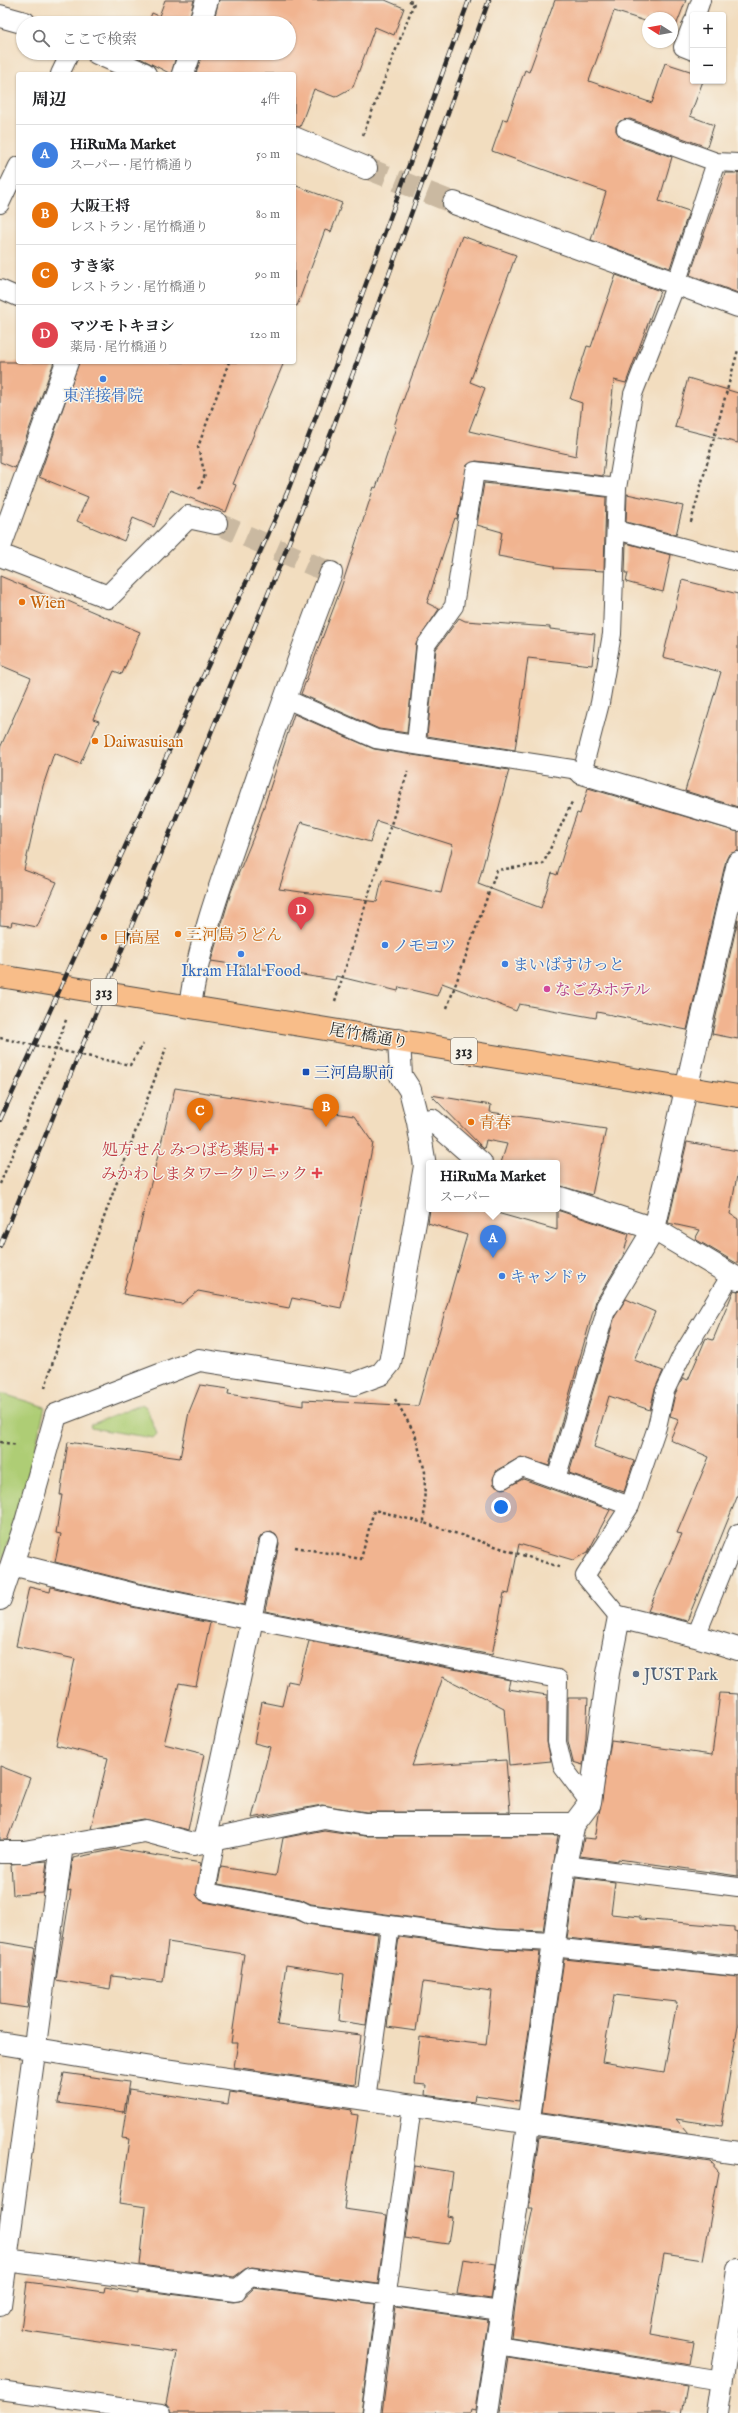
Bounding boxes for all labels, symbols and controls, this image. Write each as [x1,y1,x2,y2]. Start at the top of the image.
north arrow [642,12,678,48]
map controls [690,12,726,84]
button: + [690,12,726,48]
search box [16,16,296,60]
icon: search [30,27,52,49]
text: ここで検索 [62,30,137,49]
button: − [690,48,726,84]
text: 周辺 [32,90,66,111]
text: 4件 [261,91,280,108]
text: HiRuMa Market [70,135,176,154]
text: A [41,146,49,163]
text: 50 m [256,146,280,163]
text: スーパー · 尾竹橋通り [70,157,194,174]
text: 大阪王将 [70,197,130,216]
text: B [41,206,49,223]
text: 80 m [256,206,280,223]
text: レストラン · 尾竹橋通り [70,219,208,236]
text: すき家 [70,257,115,276]
text: C [40,266,50,283]
text: 90 m [255,266,280,283]
text: レストラン · 尾竹橋通り [70,279,208,296]
text: マツモトキヨシ [70,317,175,336]
text: D [40,326,50,343]
text: 120 m [250,326,280,343]
text: 薬局 · 尾竹橋通り [70,339,170,356]
marker: 東洋接骨院 [98,374,108,384]
place label: 東洋接骨院 [63,387,143,407]
place label: Wien [30,594,66,614]
marker: Wien [17,597,27,607]
place label: Daiwasuisan [103,733,184,753]
marker: Daiwasuisan [90,736,100,746]
pin: D [288,897,314,930]
place label: 三河島うどん [186,926,282,946]
place label: 日高屋 [112,929,160,949]
marker: 三河島うどん [173,929,183,939]
marker: 日高屋 [99,932,109,942]
place label: ノモコツ [393,937,456,957]
marker: ノモコツ [380,940,390,950]
marker: Ikram Halal Food [236,949,246,959]
place label: まいばすけっと [513,956,625,976]
marker: まいばすけっと [500,959,510,969]
place label: Ikram Halal Food [181,962,301,982]
road number: 313 [91,979,117,1005]
place label: なごみホテル [555,981,650,1001]
marker: なごみホテル [542,984,552,994]
street label: 尾竹橋通り [328,1020,410,1054]
road number: 313 [451,1038,477,1064]
place label: 三河島駅前 [314,1064,394,1084]
marker: 三河島駅前 [301,1067,311,1077]
pin: B [313,1094,339,1127]
pin: C [187,1098,213,1131]
place label: 青春 [479,1114,511,1134]
marker: 青春 [466,1117,476,1127]
place label: 処方せん みつばち薬局 [102,1141,265,1161]
marker: 処方せん みつばち薬局 [268,1144,278,1154]
popup [426,1160,560,1212]
place label: みかわしまタワークリニック [101,1165,308,1185]
marker: みかわしまタワークリニック [311,1167,323,1179]
text: HiRuMa Market [440,1167,546,1186]
text: スーパー [440,1189,491,1206]
pin: A [480,1225,506,1258]
place label: キャンドゥ [510,1268,590,1288]
marker: キャンドゥ [497,1271,507,1281]
your location [491,1497,511,1517]
place label: JUST Park [642,1666,718,1686]
marker: JUST Park [631,1669,641,1679]

